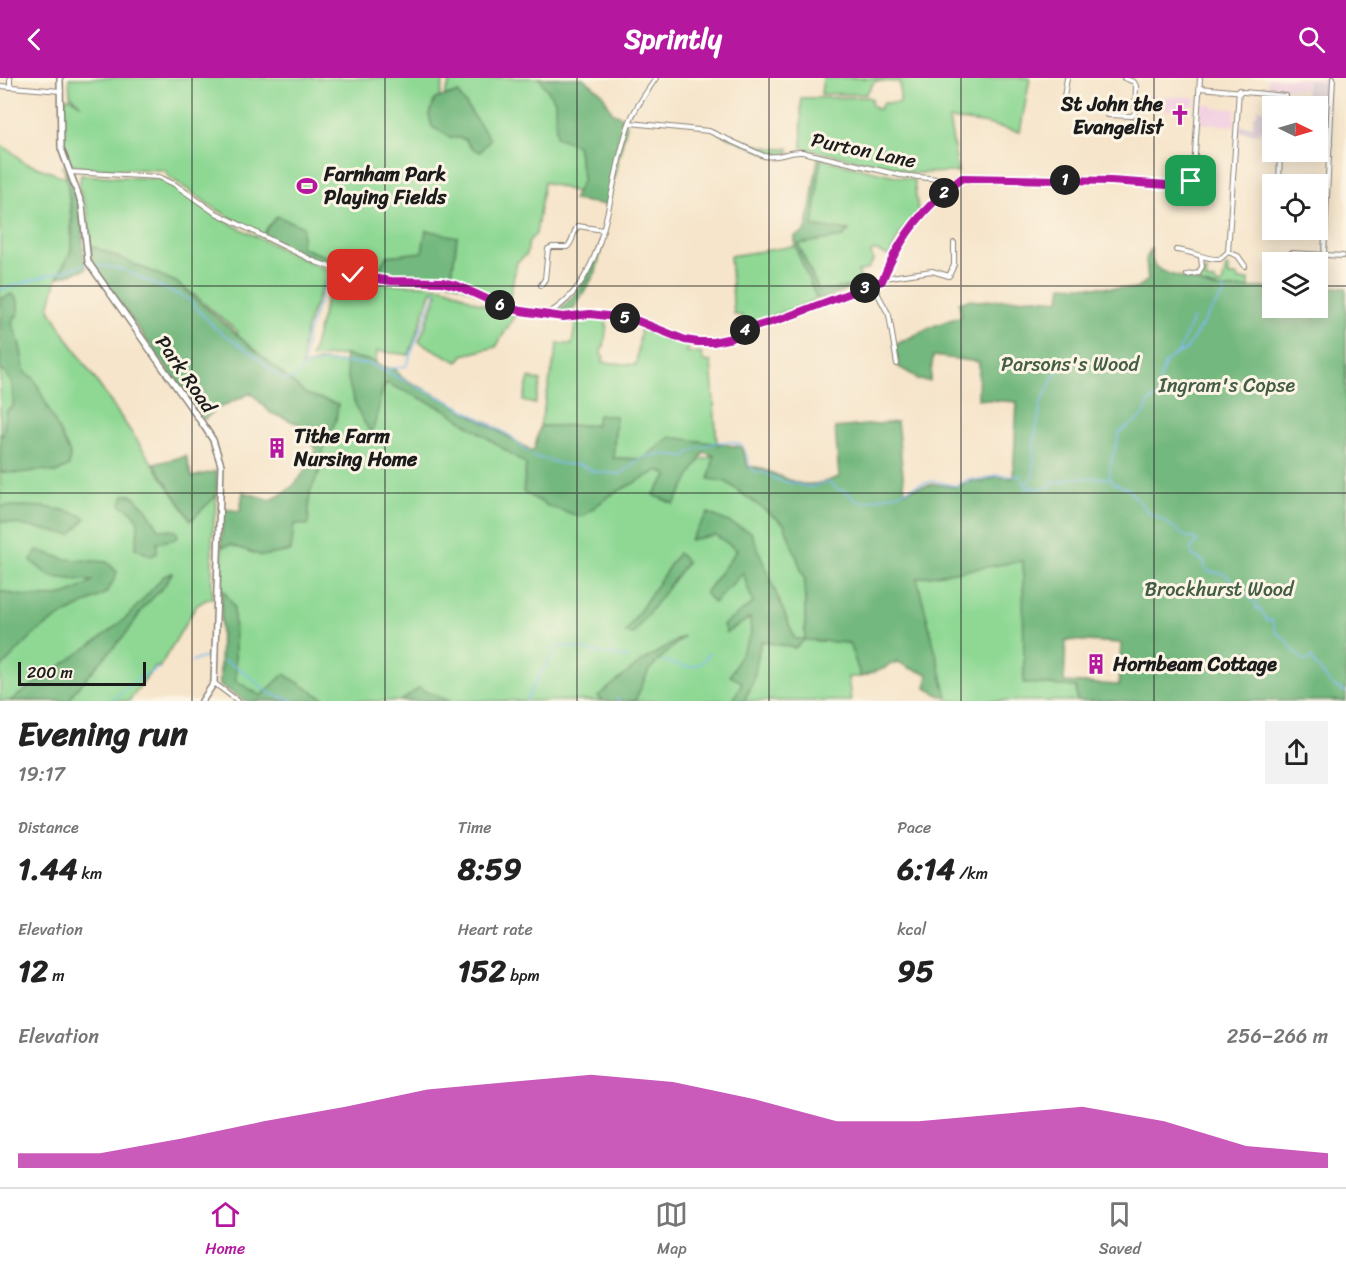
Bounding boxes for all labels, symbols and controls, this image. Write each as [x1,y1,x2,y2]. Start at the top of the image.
text: Sprintly [624,15,722,63]
icon: back [18,23,51,56]
icon: search [1295,23,1328,56]
place label: St John the Evangelist [1060,87,1165,145]
north arrow [1262,96,1328,162]
map controls [1262,96,1328,318]
church icon: St John the Evangelist [1168,103,1192,127]
street label: Purton Lane [808,122,920,179]
pin [1165,155,1216,206]
place label: Farnham Park Playing Fields [323,157,447,215]
icon: arrive [1174,164,1207,197]
pin: 1 [1050,165,1080,195]
text: 1 [1062,165,1068,194]
sports icon: Farnham Park Playing Fields [295,174,319,198]
button: locate [1262,174,1328,240]
pin: 2 [929,178,959,208]
text: 2 [939,178,949,207]
pin [327,249,378,300]
button: layers [1262,252,1328,318]
icon: check [336,258,369,291]
pin: 3 [850,273,880,303]
text: 3 [861,273,869,302]
pin: 6 [485,290,515,320]
text: 6 [495,290,505,319]
pin: 5 [610,303,640,333]
text: 5 [620,303,630,332]
pin: 4 [730,315,760,345]
text: 4 [740,315,750,344]
street label: Park Road [146,328,226,422]
park label: Parsons's Wood [1001,347,1140,382]
park label: Ingram's Copse [1158,368,1296,403]
place label: Tithe Farm Nursing Home [293,419,418,477]
building icon: Tithe Farm Nursing Home [265,436,289,460]
park label: Brockhurst Wood [1144,572,1295,607]
place label: Hornbeam Cottage [1112,647,1277,682]
building icon: Hornbeam Cottage [1084,652,1108,676]
text: 200 m [27,658,73,687]
scale bar [18,659,146,686]
text: Evening run [18,705,188,763]
button: share [1265,721,1328,784]
text: 19:17 [18,757,65,792]
text: Distance [18,813,79,842]
text: Time [458,813,491,842]
text: Pace [897,813,931,842]
text: 1.44 [18,842,77,896]
text: 8:59 [458,842,522,896]
text: 6:14 [897,842,955,896]
text: km [77,859,102,888]
text: /km [955,859,988,888]
text: Elevation [18,915,83,944]
text: Heart rate [458,915,533,944]
text: kcal [897,915,926,944]
text: 12 [18,944,48,998]
text: 152 [458,944,506,998]
text: 95 [897,944,934,998]
text: m [48,961,65,990]
text: bpm [506,961,540,990]
text: Elevation [18,1019,99,1054]
text: 256–266 m [1227,1019,1328,1054]
tab: Home [205,1198,245,1263]
tab: Map [655,1198,688,1263]
tab: Saved [1099,1198,1141,1263]

